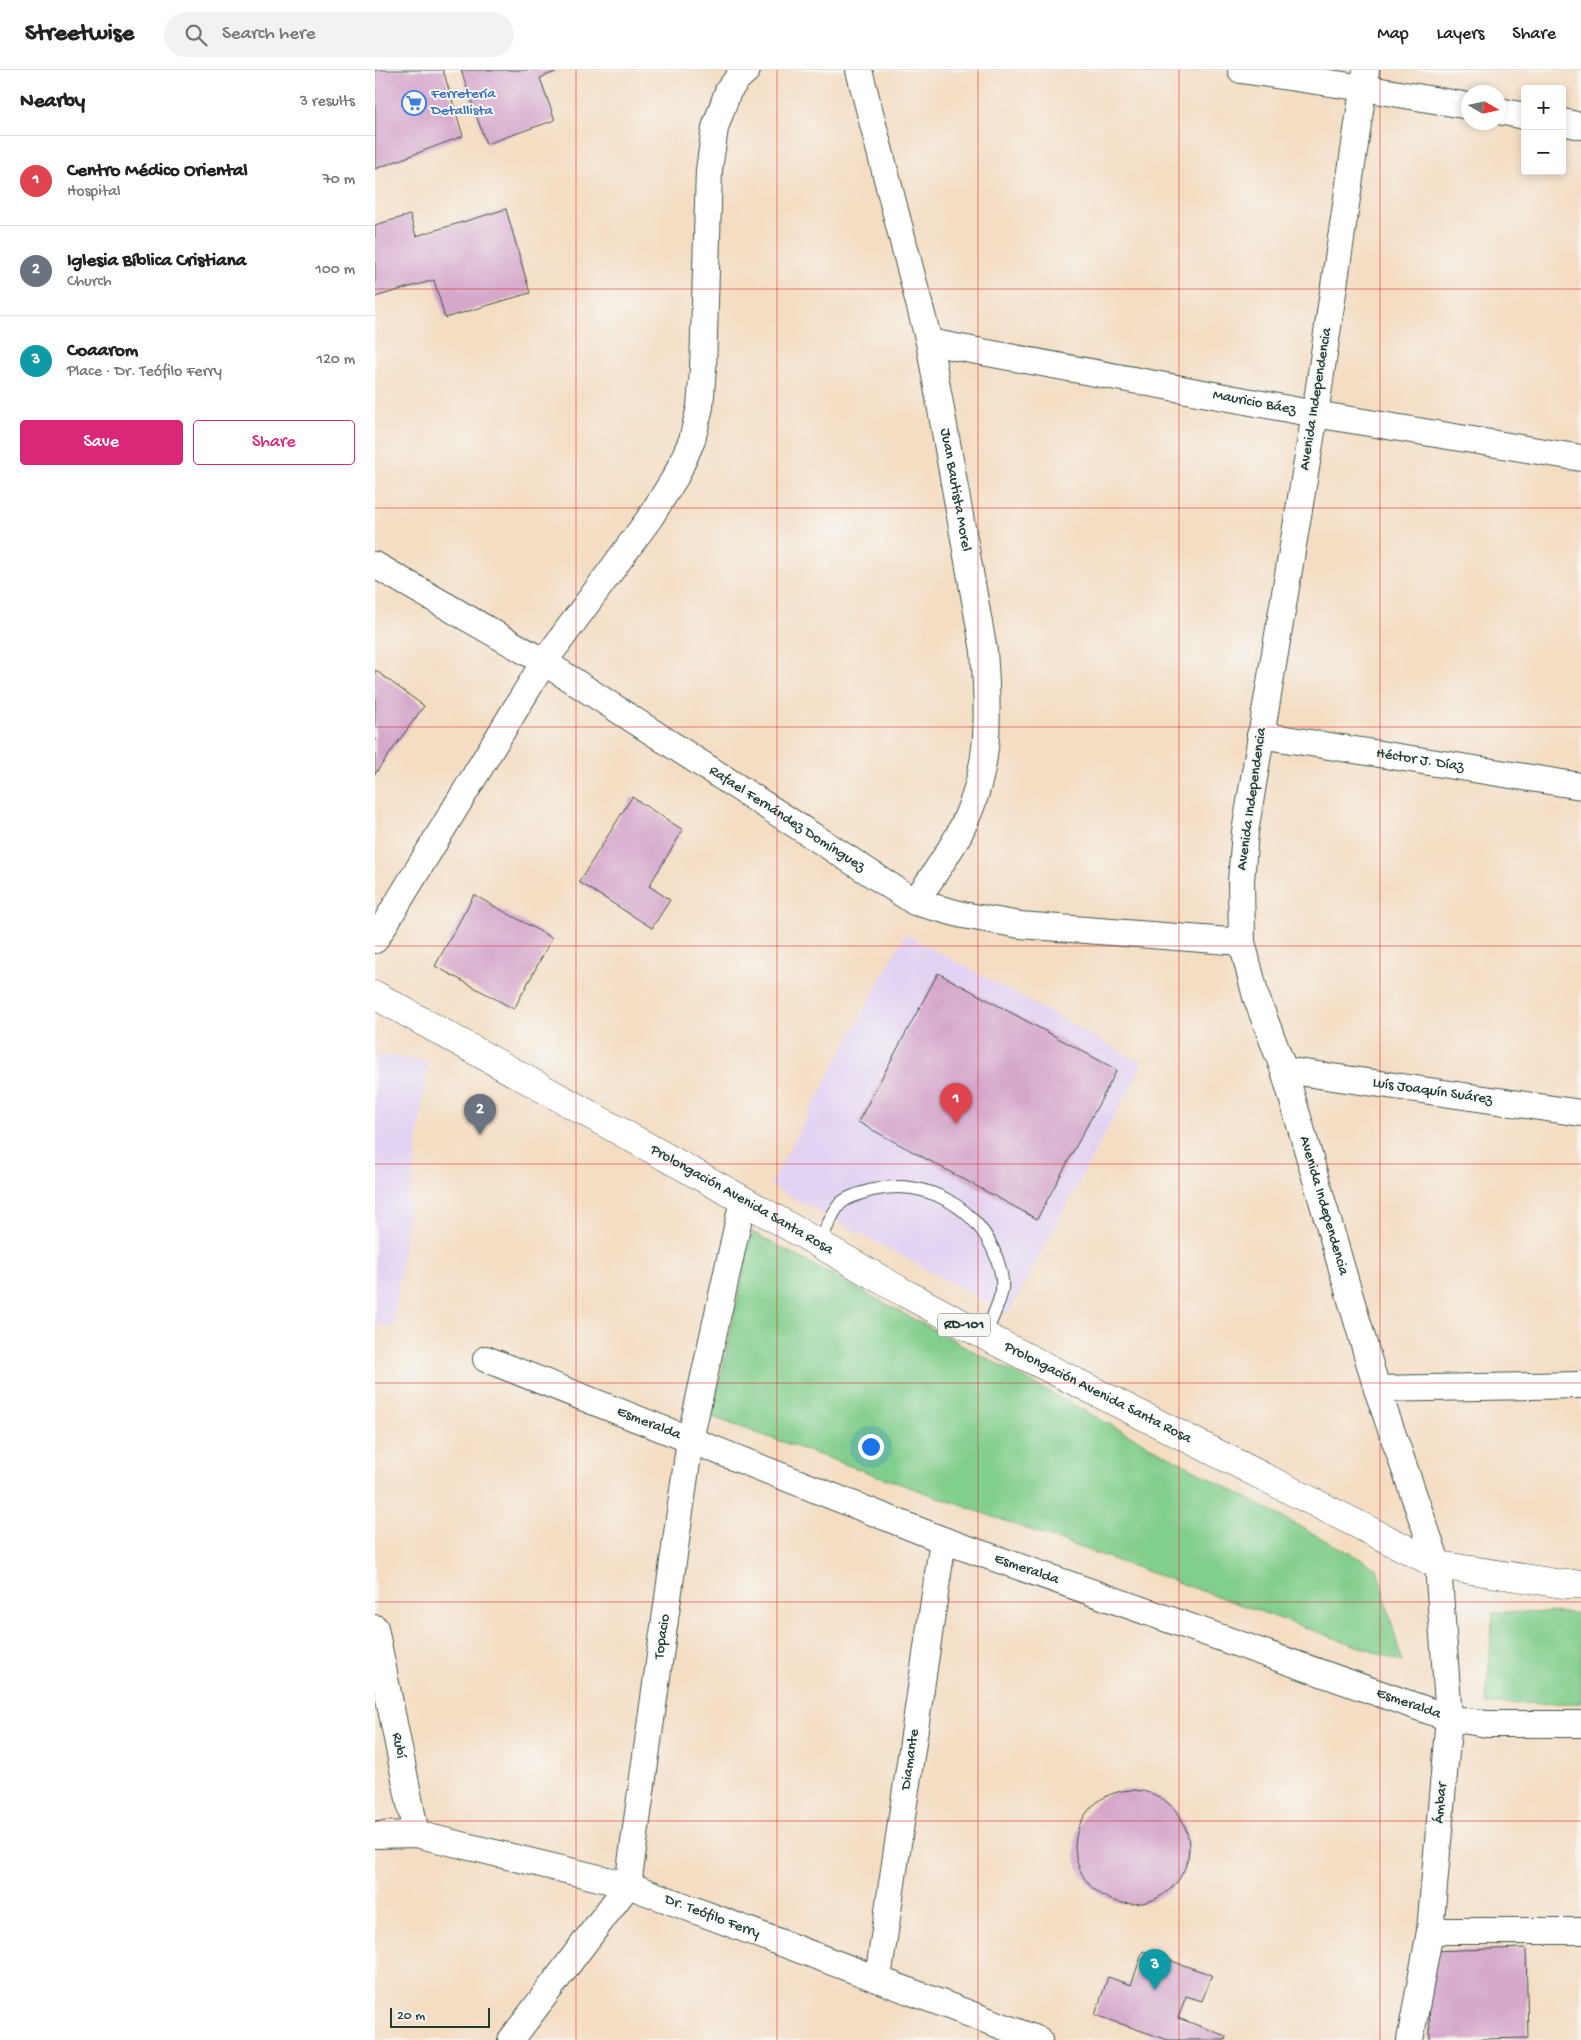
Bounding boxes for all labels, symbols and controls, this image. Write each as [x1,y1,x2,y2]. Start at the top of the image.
search box [164,12,514,57]
text: Streetwise [25,20,134,49]
icon: search [182,21,210,49]
text: Search here [222,23,316,46]
text: Map [1377,24,1409,45]
text: Layers [1437,24,1484,45]
text: Share [1512,24,1556,45]
place label: Ferretería Detallista [430,85,496,120]
north arrow [1461,85,1506,130]
map controls [1521,85,1566,175]
button: + [1521,85,1566,130]
text: Nearby [20,90,85,115]
supermarket icon: Ferretería Detallista [401,90,427,116]
text: 3 results [300,93,355,112]
button: − [1521,130,1566,175]
text: Centro Médico Oriental [67,160,248,183]
text: 1 [33,171,39,190]
text: 70 m [322,171,355,190]
text: Hospital [67,183,121,202]
text: Iglesia Bíblica Cristiana [67,250,246,273]
text: 2 [32,261,40,280]
text: 100 m [315,261,355,280]
text: Church [67,273,111,292]
street label: Avenida Independencia [1296,326,1336,472]
text: Coaarom [67,340,138,363]
text: 3 [32,351,40,370]
text: 120 m [316,351,355,370]
text: Place · Dr. Teófilo Ferry [67,363,222,382]
street label: Mauricio Báez [1211,386,1298,419]
button: Save [20,420,183,465]
button: Share [193,420,355,465]
street label: Juan Bautista Morel [936,427,975,553]
street label: Avenida Independencia [1233,726,1271,872]
street label: Héctor J. Díaz [1375,745,1465,776]
street label: Rafael Fernández Domínguez [705,762,869,876]
street label: Luís Joaquín Suárez [1371,1074,1494,1109]
pin: 1 [940,1083,972,1124]
pin: 2 [464,1094,496,1135]
street label: Avenida Independencia [1295,1134,1353,1278]
street label: Prolongación Avenida Santa Rosa [646,1141,837,1259]
road number: RD-101 [938,1314,990,1336]
street label: Prolongación Avenida Santa Rosa [1000,1338,1195,1448]
street label: Esmeralda [614,1403,684,1444]
your location [858,1434,884,1460]
street label: Esmeralda [992,1550,1062,1589]
street label: Topacio [650,1613,675,1661]
street label: Esmeralda [1374,1684,1444,1724]
street label: Diamante [897,1727,924,1792]
street label: Rubí [387,1731,410,1761]
street label: Ámbar [1430,1780,1452,1824]
street label: Dr. Teófilo Ferry [661,1890,763,1943]
pin: 3 [1139,1949,1171,1990]
scale bar [390,2005,490,2028]
text: 20 m [397,2008,425,2025]

